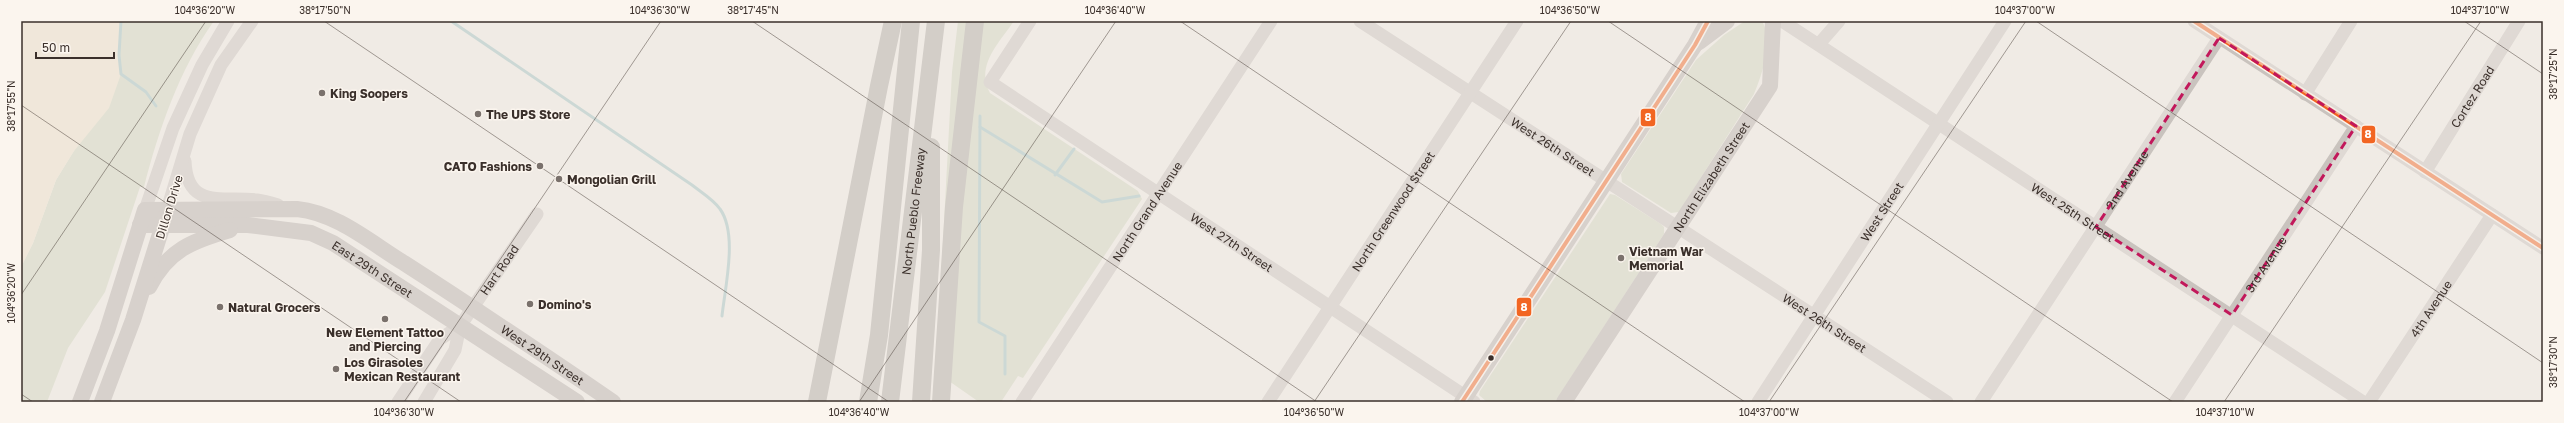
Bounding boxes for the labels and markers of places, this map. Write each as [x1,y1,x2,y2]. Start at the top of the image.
place label: King Soopers [330,86,408,101]
marker: King Soopers [317,88,327,98]
place label: The UPS Store [486,107,570,122]
marker: The UPS Store [473,109,483,119]
place label: CATO Fashions [444,159,532,174]
marker: CATO Fashions [535,161,545,171]
place label: Mongolian Grill [567,172,656,187]
marker: Mongolian Grill [554,174,564,184]
place label: Vietnam War Memorial [1629,244,1704,273]
marker: Vietnam War Memorial [1616,253,1626,263]
place label: Domino's [538,297,592,312]
marker: Domino's [525,299,535,309]
place label: Natural Grocers [228,300,321,315]
marker: Natural Grocers [215,302,225,312]
marker: New Element Tattoo and Piercing [380,314,390,324]
place label: New Element Tattoo and Piercing [326,325,444,354]
unlabelled marker [1486,353,1496,363]
place label: Los Girasoles Mexican Restaurant [344,355,460,384]
marker: Los Girasoles Mexican Restaurant [331,364,341,374]

